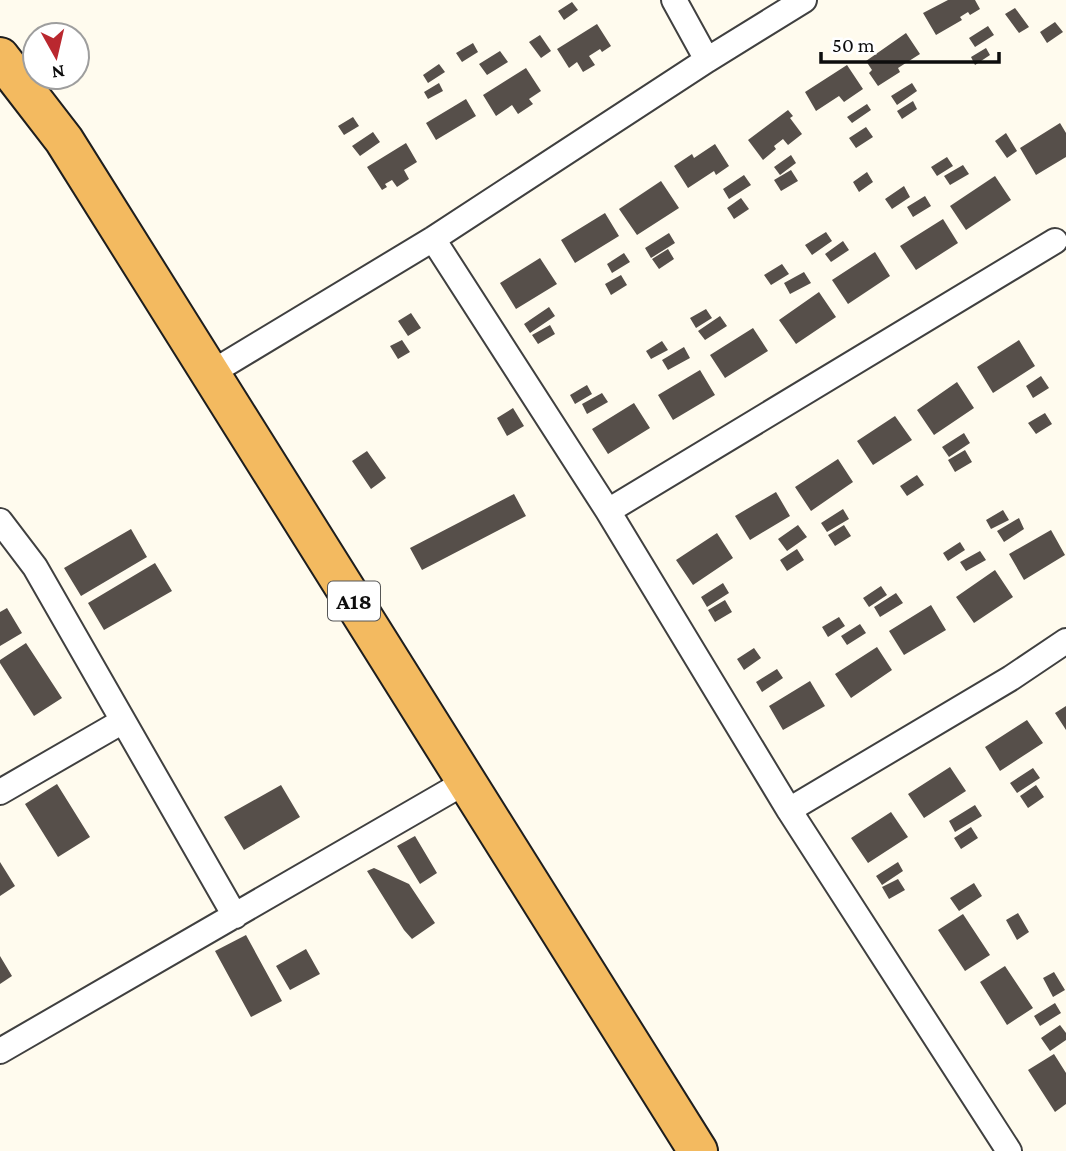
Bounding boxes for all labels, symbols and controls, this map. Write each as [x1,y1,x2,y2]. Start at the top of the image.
north arrow [21,21,91,91]
scale bar [821,21,1000,65]
text: 50 m [832,33,875,57]
text: N [50,61,66,84]
road number: A18 [328,582,380,621]

